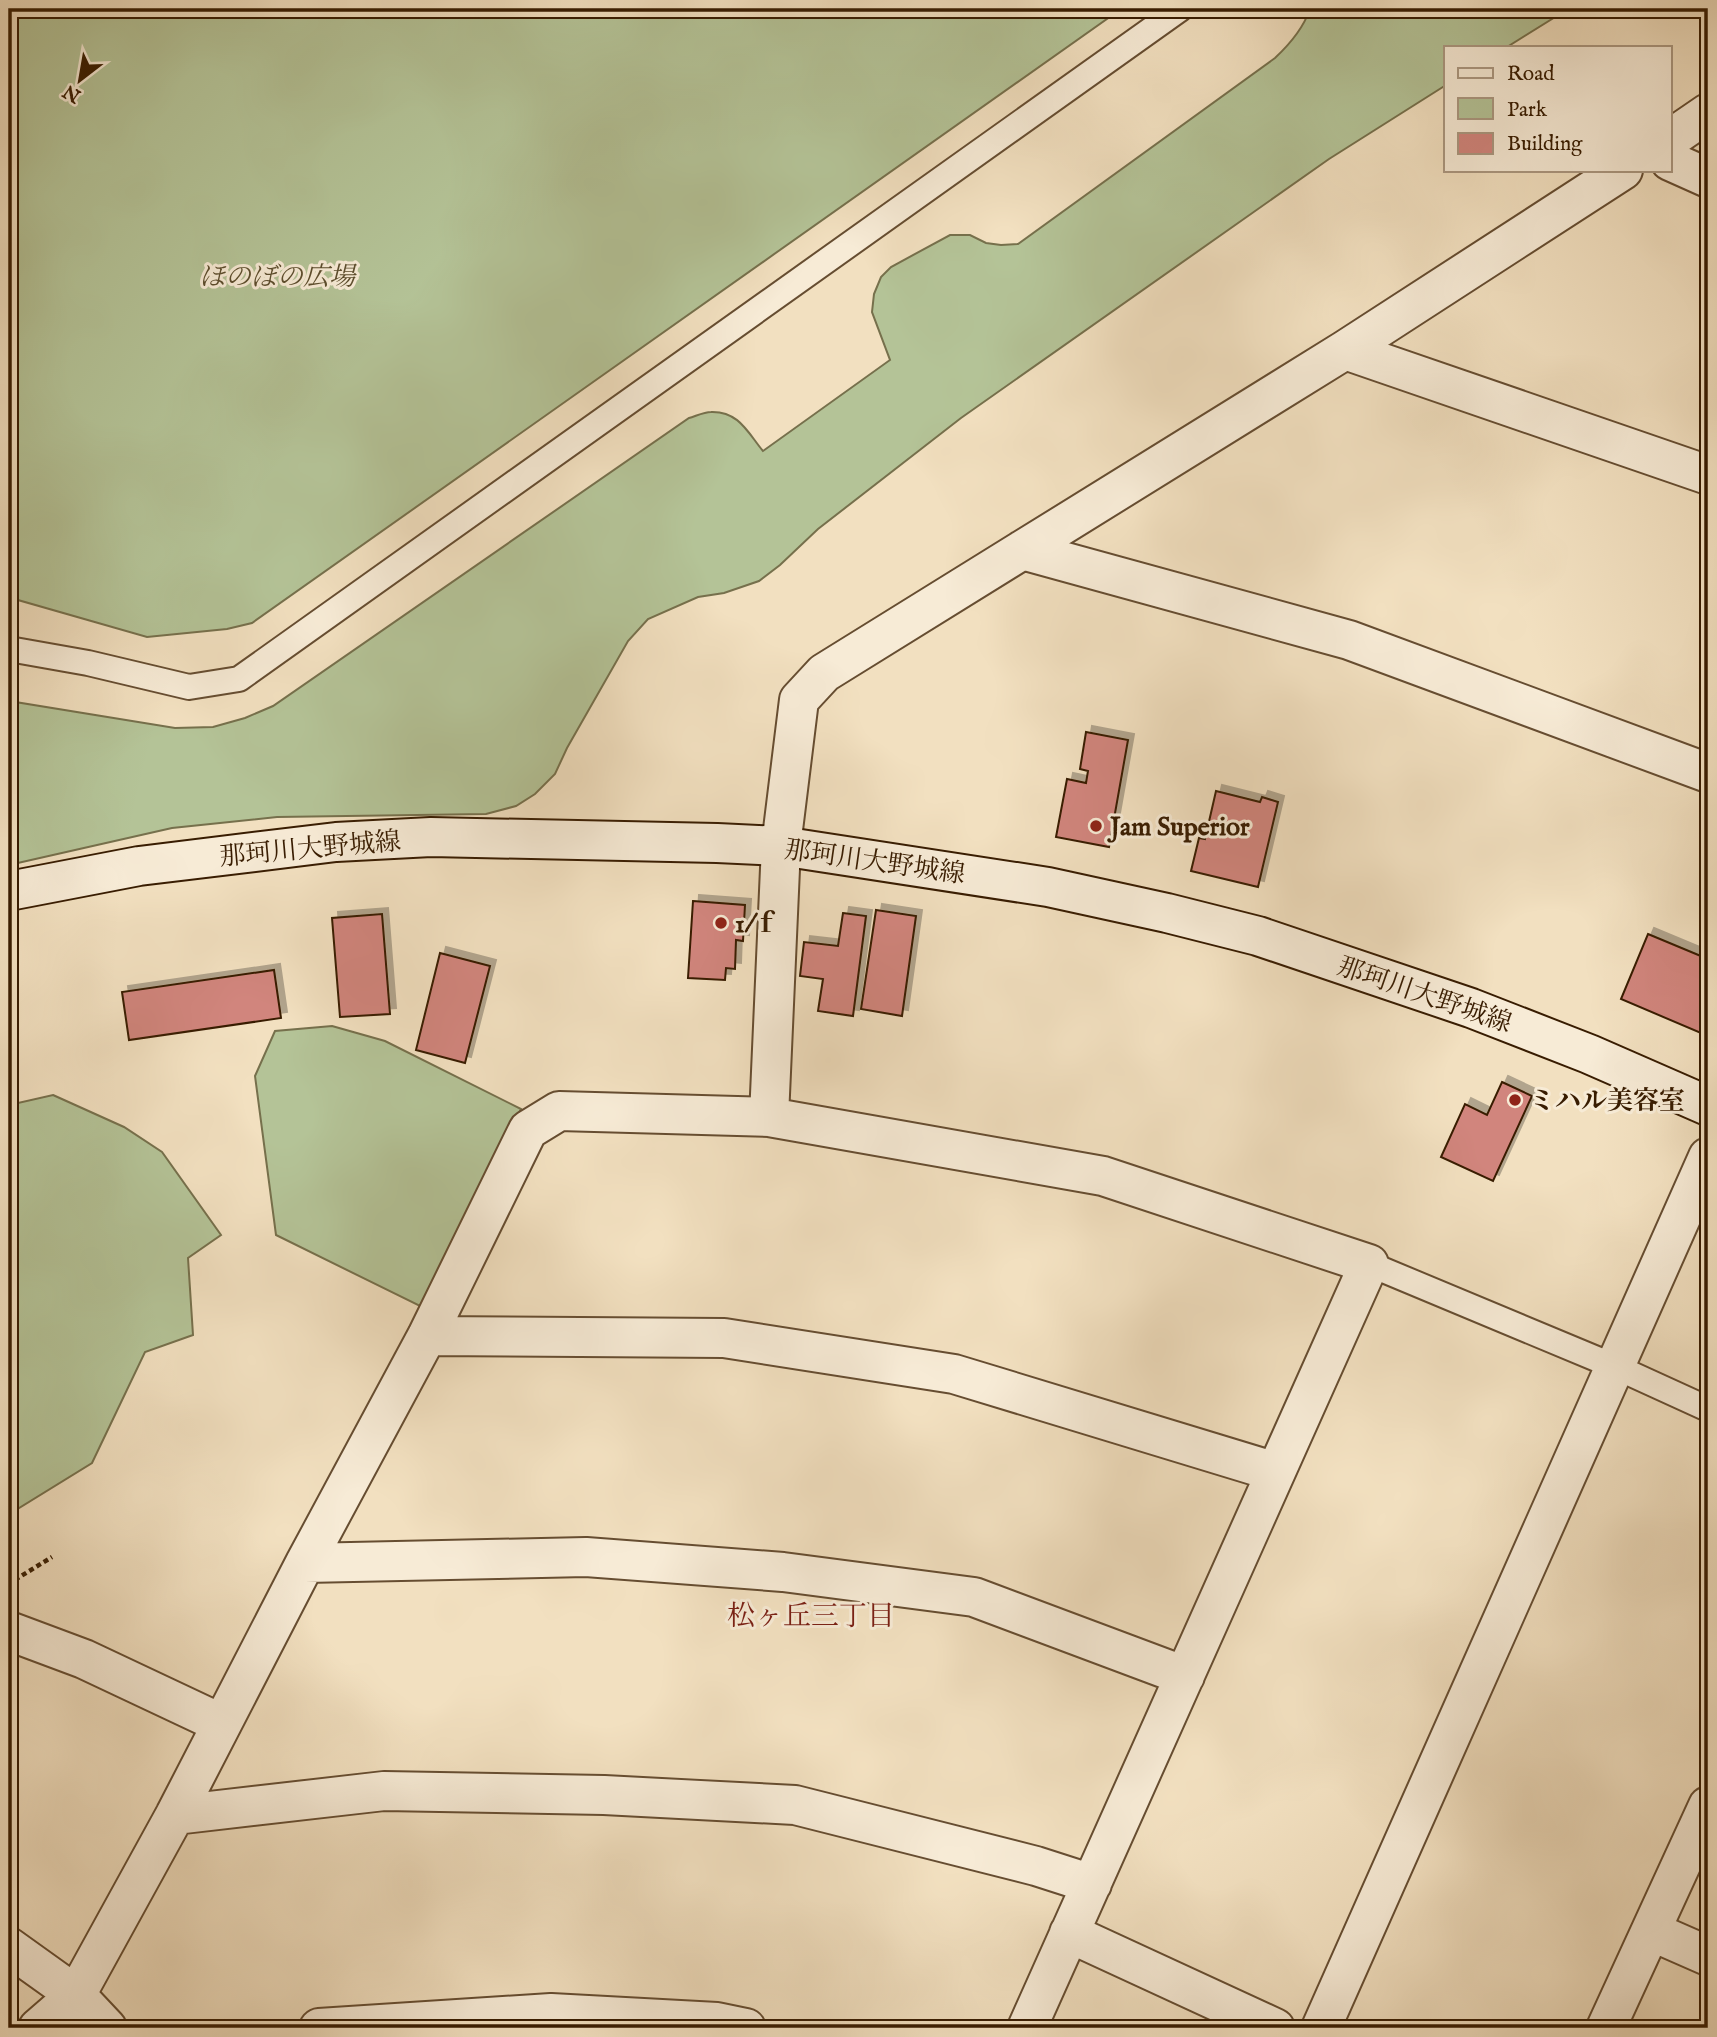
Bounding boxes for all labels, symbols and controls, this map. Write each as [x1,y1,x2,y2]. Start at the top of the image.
north arrow [46,46,116,116]
legend [1444,46,1672,172]
text: Road [1507,61,1555,88]
text: N [59,78,86,108]
text: Park [1507,97,1548,124]
text: Building [1507,131,1583,158]
park label: ほのぼの広場 [199,261,357,294]
place label: Jam Superior [1107,811,1250,844]
marker: Jam Superior [1088,818,1104,834]
street label: 那珂川大野城線 [218,825,402,874]
street label: 那珂川大野城線 [782,833,967,891]
place label: 1/ｆ [735,908,780,941]
marker: 1/ｆ [713,915,729,931]
street label: 那珂川大野城線 [1333,950,1516,1041]
place label: ミハル美容室 [1529,1085,1685,1118]
marker: ミハル美容室 [1507,1092,1523,1108]
district label: 松ヶ丘三丁目 [727,1600,895,1635]

